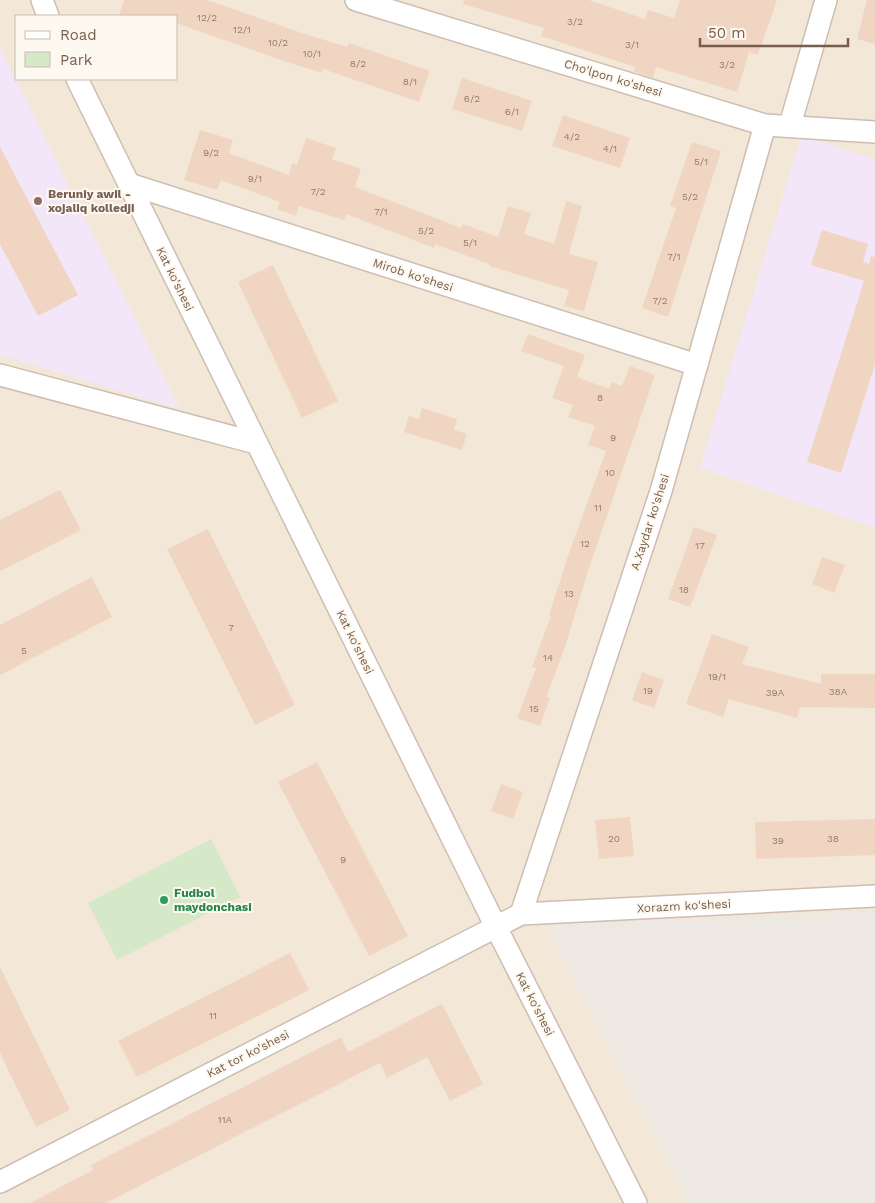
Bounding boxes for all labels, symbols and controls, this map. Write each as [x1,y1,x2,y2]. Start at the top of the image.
house number: 12/2 [197,12,217,23]
legend [15,15,178,80]
scale bar [700,15,848,47]
house number: 3/2 [567,16,583,27]
house number: 12/1 [233,24,251,35]
text: 50 m [708,24,745,42]
text: Road [60,26,97,44]
house number: 10/2 [268,37,288,48]
house number: 3/1 [625,39,639,50]
house number: 10/1 [303,48,321,59]
text: Park [60,51,93,69]
street label: Cho'lpon ko'shesi [562,56,664,100]
house number: 8/2 [350,58,366,69]
house number: 3/2 [719,59,735,70]
house number: 8/1 [403,76,417,87]
house number: 6/2 [464,93,480,104]
house number: 6/1 [505,106,519,117]
house number: 4/2 [564,131,580,142]
house number: 4/1 [603,143,617,154]
house number: 9/2 [203,147,219,158]
house number: 5/1 [694,156,708,167]
house number: 9/1 [248,173,262,184]
house number: 7/2 [310,186,326,197]
place label: Beruniy awil - xojaliq kolledji [48,187,134,215]
house number: 5/2 [682,191,698,202]
marker: Beruniy awil - xojaliq kolledji [32,195,44,207]
house number: 7/1 [374,206,388,217]
house number: 5/2 [418,225,434,236]
house number: 5/1 [463,237,477,248]
street label: Kat ko'shesi [153,245,197,313]
house number: 7/1 [667,251,681,262]
street label: Mirob ko'shesi [371,255,455,295]
house number: 7/2 [652,295,668,306]
house number: 8 [597,392,603,403]
house number: 9 [610,432,616,443]
house number: 10 [605,467,615,478]
street label: A.Xaydar ko'shesi [628,472,672,572]
house number: 11 [594,502,602,513]
house number: 12 [580,538,590,549]
house number: 17 [695,540,705,551]
house number: 18 [679,584,689,595]
house number: 13 [564,588,574,599]
street label: Kat ko'shesi [333,608,377,676]
house number: 7 [228,622,234,633]
house number: 5 [21,645,27,656]
house number: 14 [543,652,553,663]
house number: 19/1 [708,671,726,682]
house number: 19 [643,685,653,696]
house number: 38A [829,686,848,697]
house number: 39A [766,687,785,698]
house number: 15 [529,703,539,714]
house number: 20 [608,833,620,844]
house number: 38 [827,833,839,844]
house number: 39 [772,835,784,846]
house number: 9 [340,854,346,865]
place label: Fudbol maydonchasi [174,886,252,914]
marker: Fudbol maydonchasi [158,894,170,906]
street label: Xorazm ko'shesi [637,897,731,915]
street label: Kat ko'shesi [513,970,557,1038]
house number: 11 [209,1010,217,1021]
street label: Kat tor ko'shesi [205,1027,291,1081]
house number: 11A [218,1114,233,1125]

